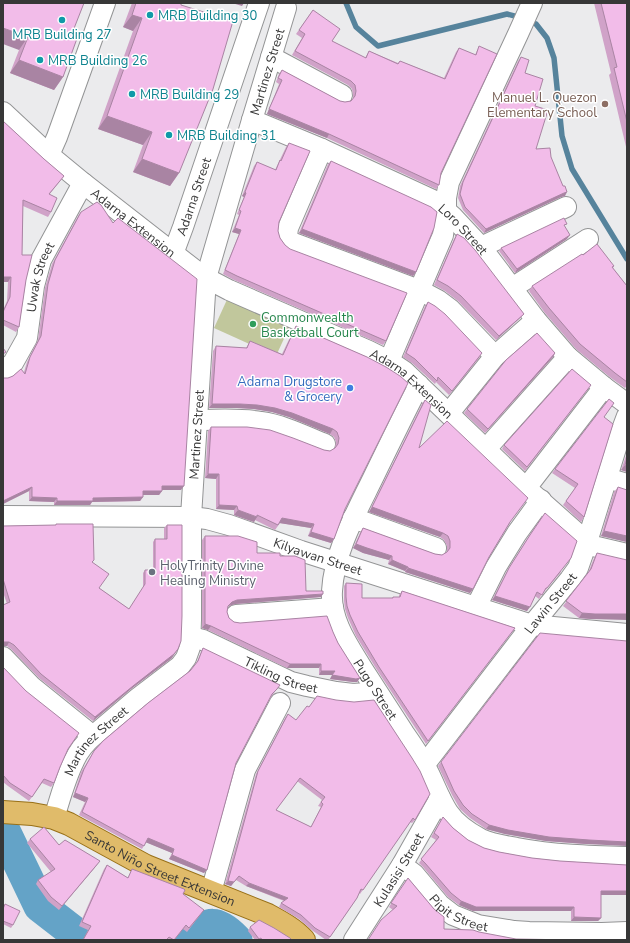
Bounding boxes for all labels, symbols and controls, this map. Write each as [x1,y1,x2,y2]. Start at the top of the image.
place label: MRB Building 30 [158,7,258,25]
marker: MRB Building 30 [145,10,155,20]
marker: MRB Building 27 [57,15,67,25]
place label: MRB Building 27 [12,26,112,44]
street label: Martinez Street [246,26,289,118]
place label: MRB Building 26 [48,52,148,70]
marker: MRB Building 26 [35,55,45,65]
place label: MRB Building 29 [140,86,239,104]
marker: MRB Building 29 [127,89,137,99]
place label: Manuel L. Quezon Elementary School [487,89,597,122]
marker: Manuel L. Quezon Elementary School [600,99,610,109]
place label: MRB Building 31 [177,127,276,145]
marker: MRB Building 31 [164,130,174,140]
street label: Adarna Street [172,155,216,239]
street label: Adarna Extension [87,184,179,262]
street label: Loro Street [434,200,492,259]
street label: Uwak Street [23,239,59,313]
place label: Commonwealth Basketball Court [261,309,359,342]
marker: Commonwealth Basketball Court [248,319,258,329]
street label: Adarna Extension [367,345,457,423]
place label: Adarna Drugstore & Grocery [237,373,342,406]
marker: Adarna Drugstore & Grocery [345,383,355,393]
street label: Martinez Street [185,389,209,480]
street label: Kilyawan Street [271,534,364,580]
place label: HolyTrinity Divine Healing Ministry [160,557,264,590]
marker: HolyTrinity Divine Healing Ministry [147,567,157,577]
street label: Lawin Street [520,569,582,638]
street label: Tikling Street [241,653,320,698]
street label: Pugo Street [349,656,401,724]
street label: Martinez Street [60,702,133,779]
street label: Santo Niño Street Extension [81,826,238,911]
street label: Kulasisi Street [369,830,429,911]
street label: Pipit Street [425,891,489,937]

